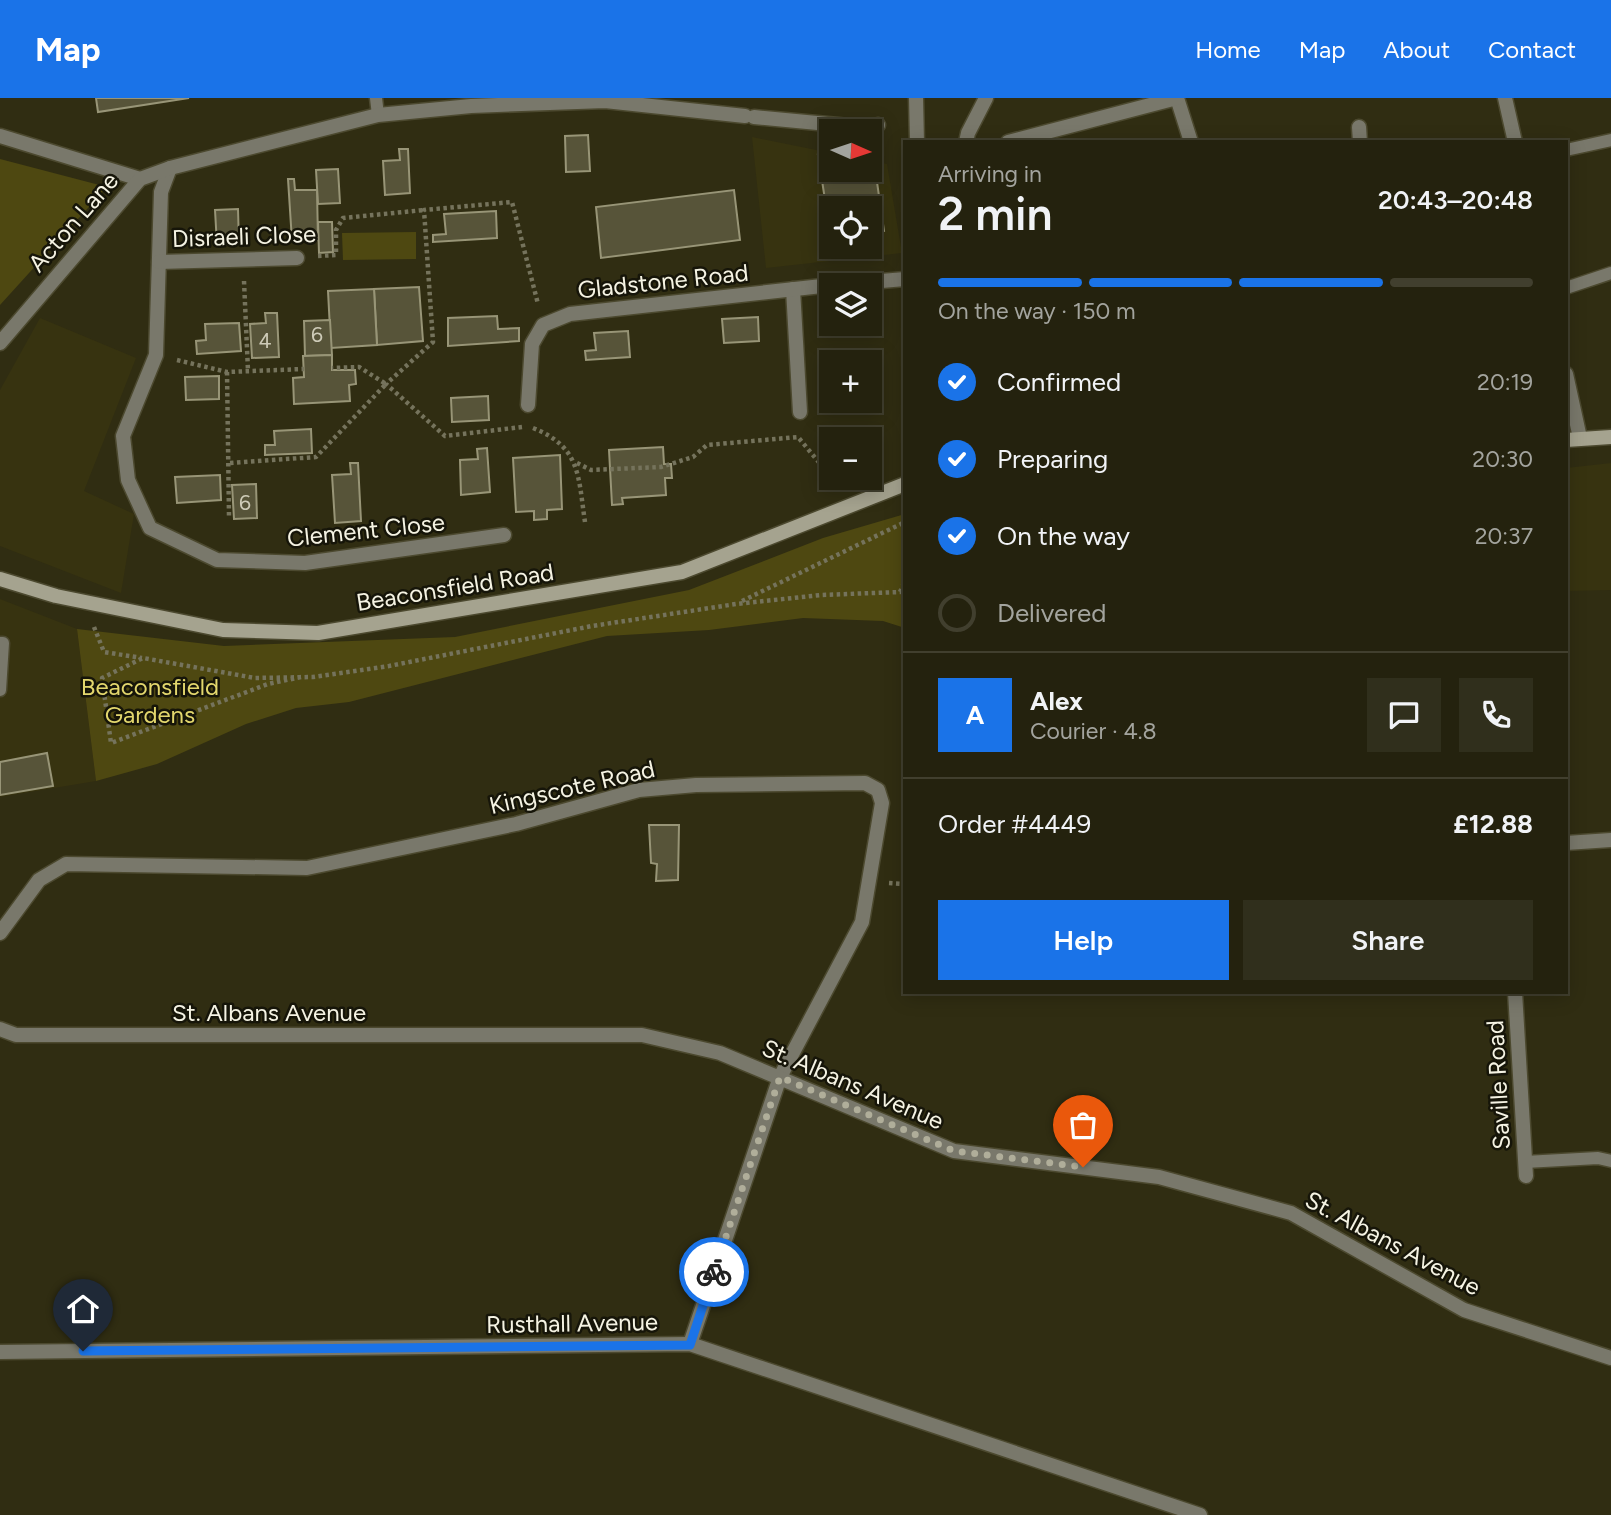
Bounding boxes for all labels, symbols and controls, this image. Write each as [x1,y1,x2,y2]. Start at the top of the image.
text: Map [35,30,101,69]
text: Home [1195,35,1261,64]
text: Map [1299,35,1345,64]
text: About [1383,35,1450,64]
text: Contact [1488,35,1576,64]
north arrow [819,119,882,182]
map controls [819,119,882,490]
text: Arriving in [938,160,1042,188]
street label: Acton Lane [22,166,124,278]
text: 20:43–20:48 [1378,184,1533,216]
text: 2 min [938,186,1053,242]
button: locate [819,196,882,259]
street label: Disraeli Close [171,219,317,253]
street label: Gladstone Road [576,258,750,304]
button: layers [819,273,882,336]
text: On the way · 150 m [938,297,1135,325]
house number: 6 [311,322,323,347]
house number: 4 [258,328,272,353]
button: + [819,350,882,413]
icon: check [938,363,976,401]
text: Confirmed [997,366,1121,398]
text: 20:19 [1477,368,1533,396]
button: − [819,427,882,490]
icon: check [938,440,976,478]
text: Preparing [997,443,1108,475]
text: 20:30 [1472,445,1533,473]
house number: 6 [239,490,251,515]
street label: Clement Close [286,507,446,553]
icon: check [938,517,976,555]
text: On the way [997,520,1130,552]
text: 20:37 [1475,522,1533,550]
street label: Beaconsfield Road [354,557,556,617]
text: Delivered [997,597,1106,629]
park label: Beaconsfield Gardens [81,672,219,729]
button: chat [1367,678,1441,752]
button: phone [1459,678,1533,752]
text: Alex [1030,685,1083,717]
text: A [966,699,984,731]
text: Courier · 4.8 [1030,717,1157,745]
street label: Kingscote Road [486,754,658,820]
text: Order #4449 [938,808,1091,840]
text: £12.88 [1453,808,1533,840]
button: Help [938,900,1229,980]
button: Share [1243,900,1533,980]
street label: St. Albans Avenue [172,998,366,1027]
street label: Saville Road [1480,1019,1516,1151]
street label: St. Albans Avenue [758,1033,948,1135]
pin [1053,1095,1113,1167]
icon: bag [1064,1106,1102,1144]
street label: St. Albans Avenue [1300,1185,1486,1301]
courier [679,1237,749,1307]
icon: bike [695,1253,733,1291]
pin [53,1279,113,1351]
icon: home [64,1290,102,1328]
street label: Rusthall Avenue [486,1307,658,1339]

